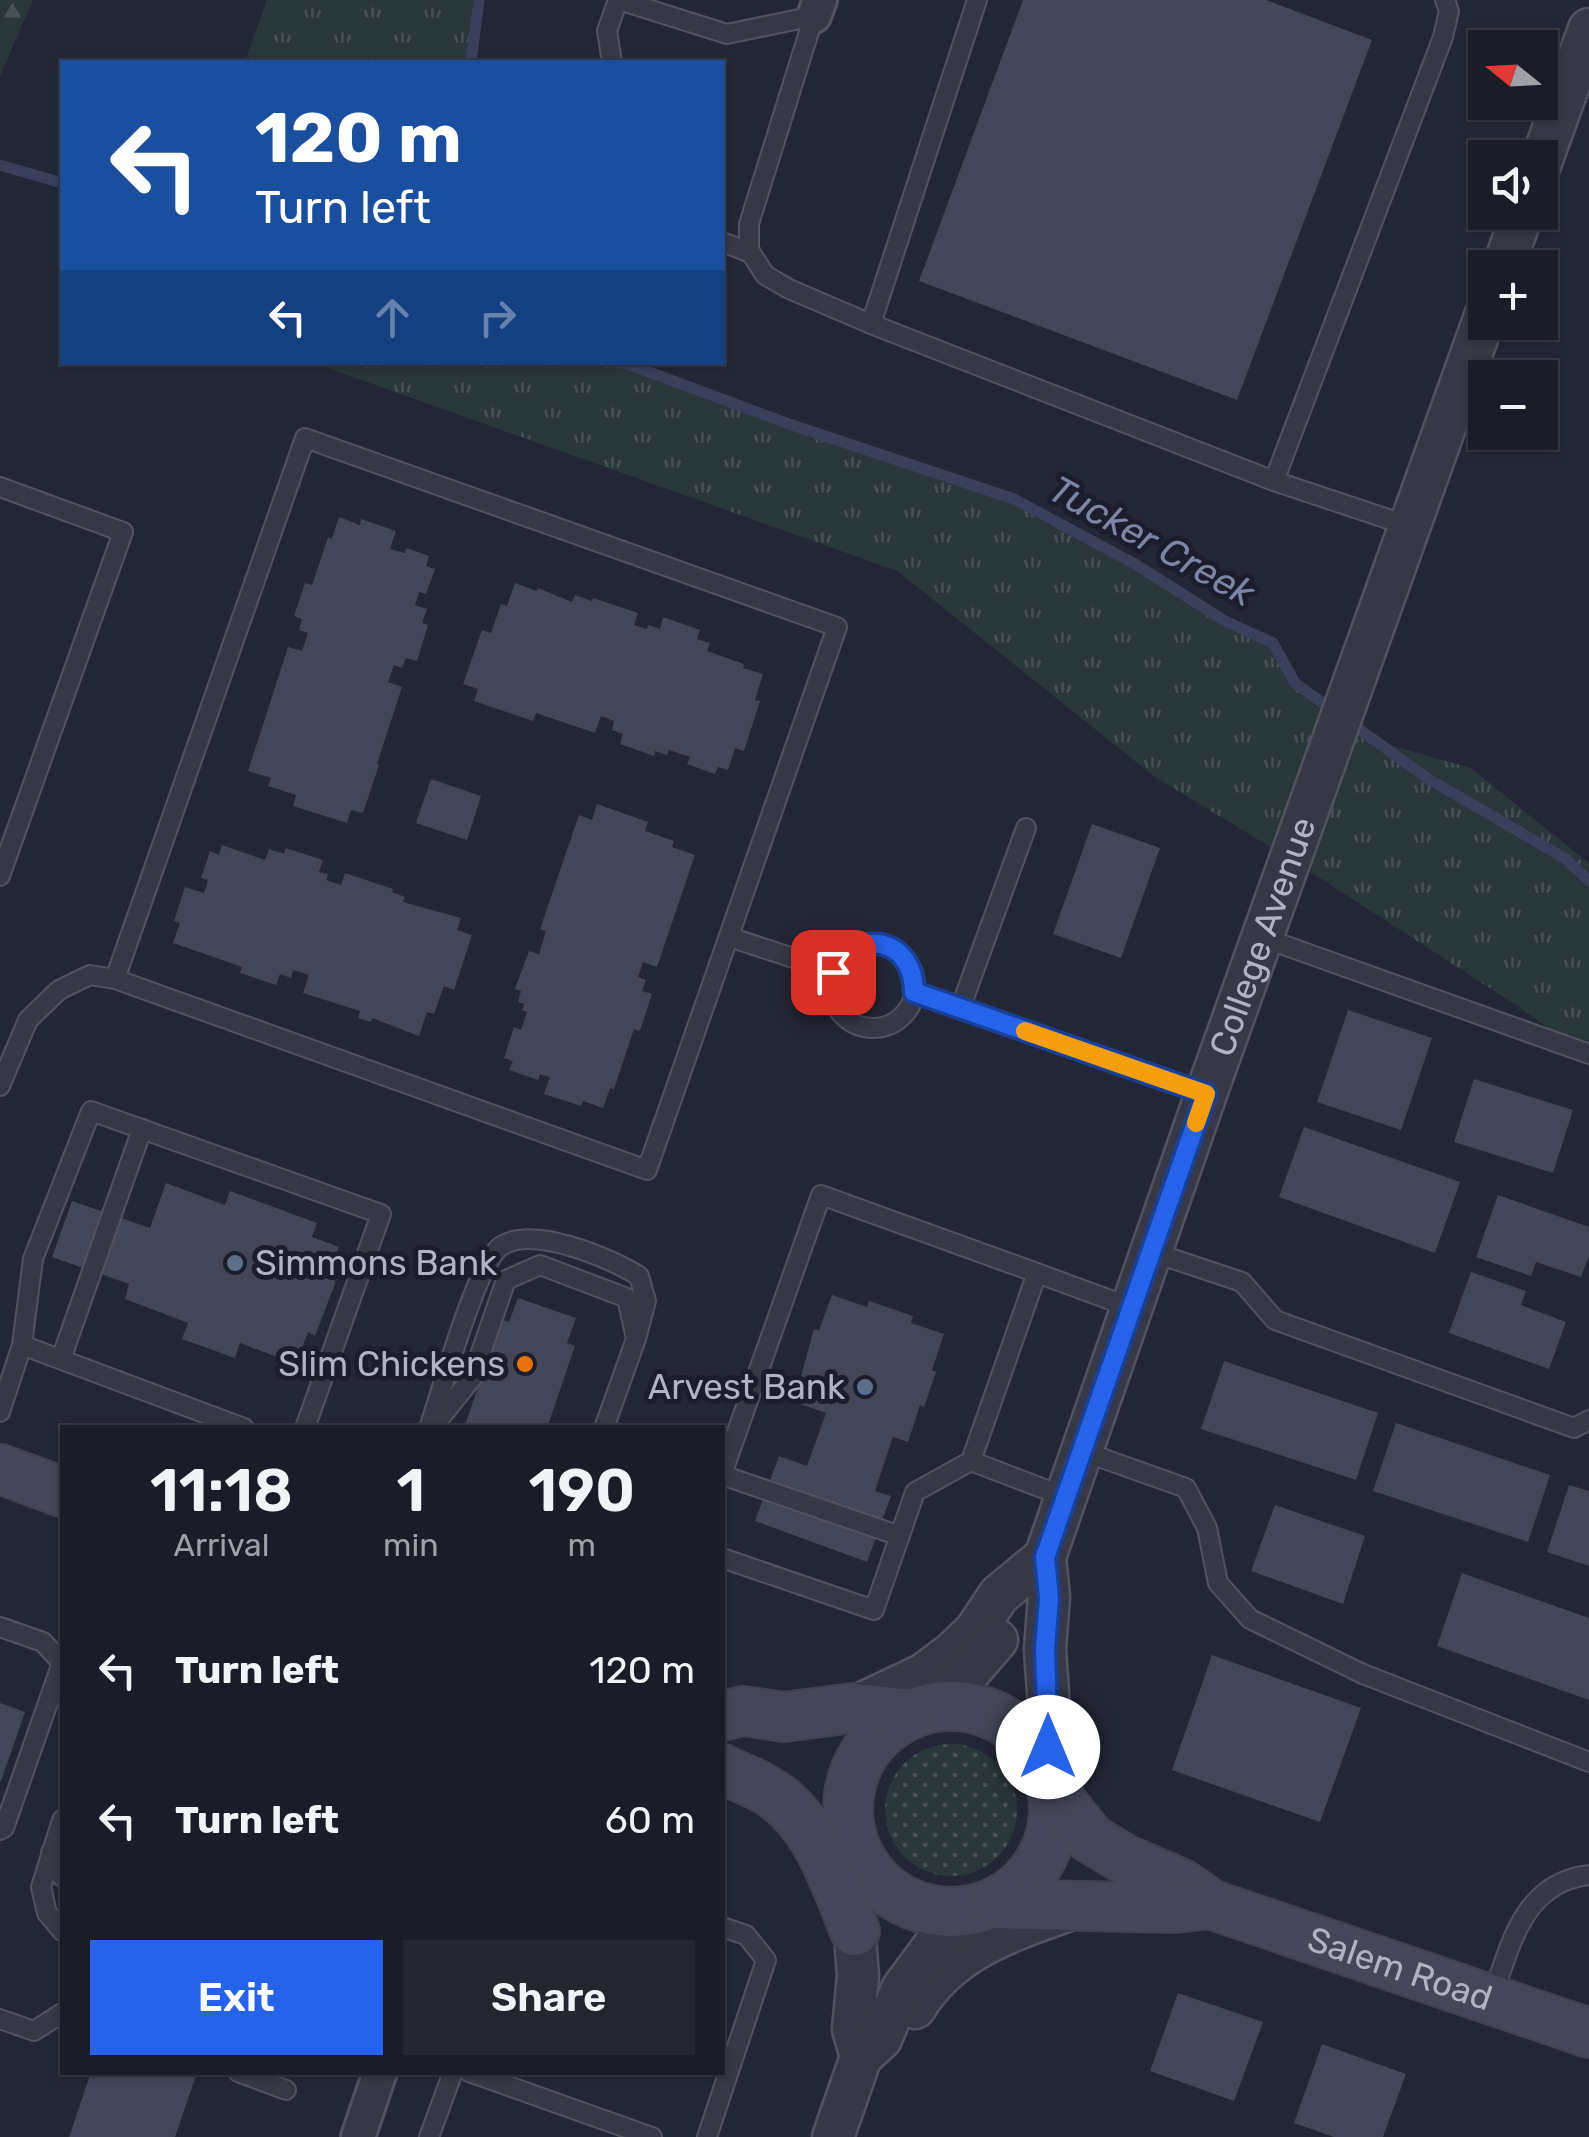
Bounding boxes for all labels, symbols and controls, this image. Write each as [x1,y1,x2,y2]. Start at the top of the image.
north arrow [1468,30,1558,120]
map controls [1468,30,1558,450]
text: 120 m [255,97,462,180]
icon: left [90,100,220,230]
button: sound [1468,140,1558,230]
text: Turn left [255,181,431,234]
button: + [1468,250,1558,340]
icon: left [260,290,315,345]
icon: ahead [365,290,420,345]
icon: right [470,290,525,345]
button: − [1468,360,1558,450]
water label: Tucker Creek [1041,466,1263,617]
street label: College Avenue [1200,811,1325,1062]
pin [791,930,876,1015]
icon: arrive [806,945,861,1000]
place label: Simmons Bank [255,1242,497,1284]
marker: Simmons Bank [224,1252,246,1274]
place label: Slim Chickens [278,1343,505,1385]
marker: Slim Chickens [514,1353,536,1375]
place label: Arvest Bank [648,1366,845,1408]
marker: Arvest Bank [854,1376,876,1398]
text: 11:18 [150,1455,293,1526]
text: 1 [396,1455,425,1526]
text: 190 [528,1455,635,1526]
text: Arrival [173,1526,270,1564]
text: min [383,1526,439,1564]
text: m [568,1526,596,1564]
icon: left [90,1643,145,1698]
text: Turn left [175,1647,339,1693]
text: 120 m [589,1647,695,1693]
position arrow [996,1695,1100,1799]
icon: left [90,1793,145,1848]
text: Turn left [175,1797,339,1843]
text: 60 m [605,1797,695,1843]
street label: Salem Road [1302,1918,1498,2019]
button: Exit [90,1940,383,2055]
button: Share [403,1940,695,2055]

